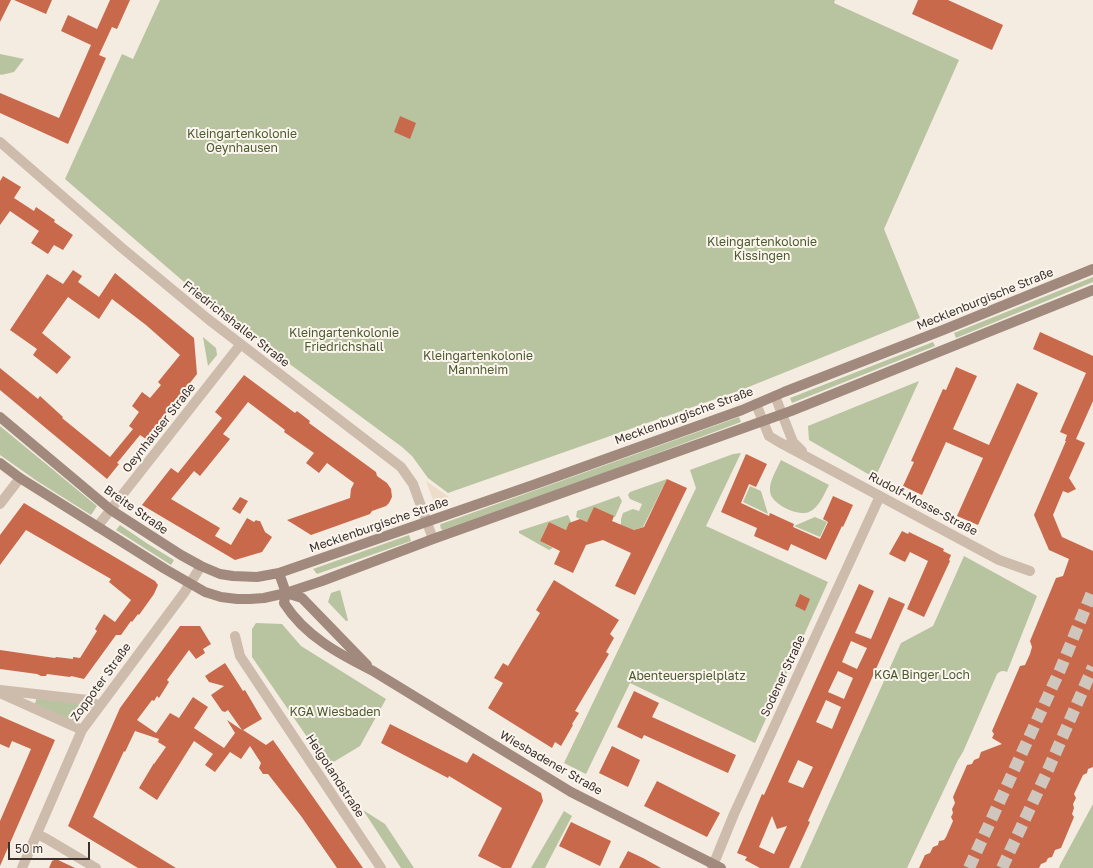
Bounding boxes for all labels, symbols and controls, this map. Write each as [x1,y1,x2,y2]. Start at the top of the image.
park label: Kleingartenkolonie Oeynhausen [187,127,297,155]
park label: Kleingartenkolonie Kissingen [707,235,817,263]
street label: Mecklenburgische Straße [915,265,1055,333]
street label: Friedrichshaller Straße [180,278,292,370]
park label: Kleingartenkolonie Friedrichshall [289,326,399,354]
park label: Kleingartenkolonie Mannheim [423,349,533,377]
street label: Oeynhauser Straße [120,380,198,476]
street label: Mecklenburgische Straße [613,384,755,448]
street label: Rudolf-Mosse-Straße [866,469,980,539]
street label: Breite Straße [101,483,171,537]
street label: Mecklenburgische Straße [308,494,450,556]
street label: Sodener Straße [758,633,808,719]
street label: Zoppoter Straße [68,640,134,724]
park label: KGA Binger Loch [874,668,970,682]
park label: Abenteuerspielplatz [628,669,746,683]
park label: KGA Wiesbaden [289,705,381,719]
street label: Wiesbadener Straße [497,728,605,798]
street label: Helgolandstraße [303,732,367,820]
scale bar [10,834,92,860]
text: 50 m [15,841,43,856]

